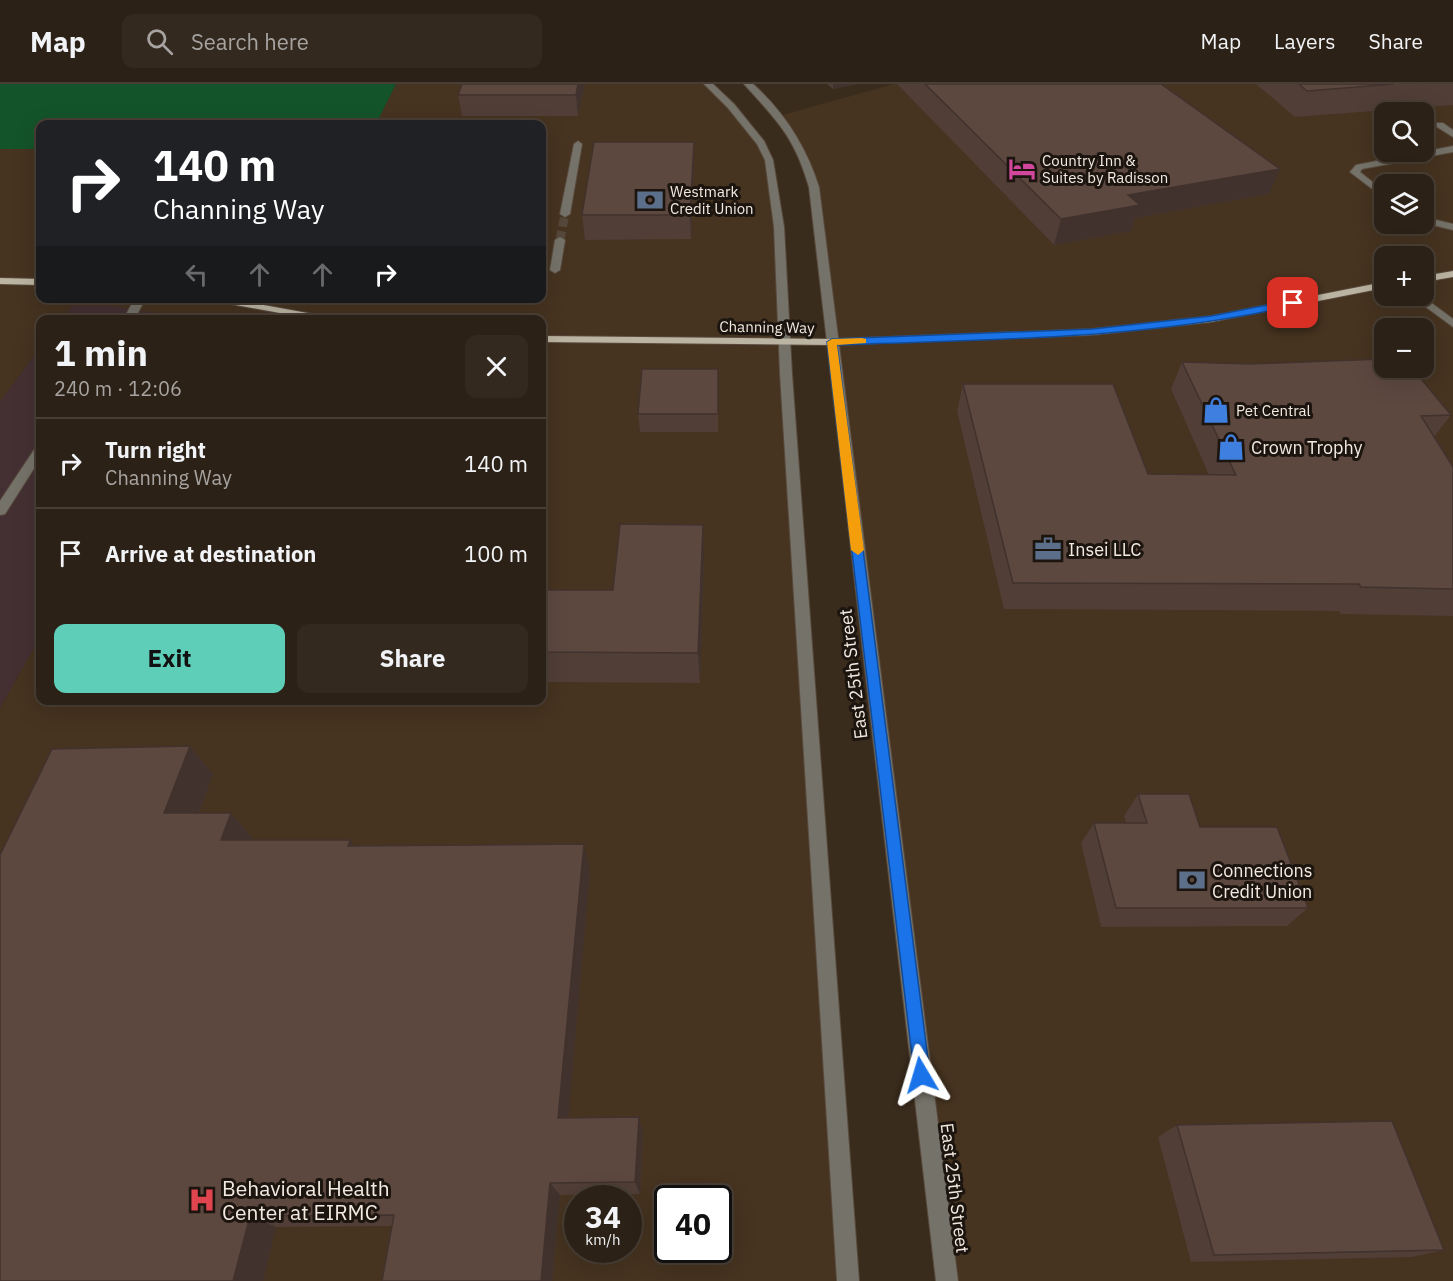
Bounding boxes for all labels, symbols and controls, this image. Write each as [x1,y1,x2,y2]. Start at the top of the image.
search box [122,14,542,68]
text: Map [30,23,86,60]
icon: search [143,25,176,58]
text: Search here [191,27,309,56]
text: Map [1201,27,1241,55]
text: Layers [1274,27,1336,55]
text: Share [1369,27,1423,55]
map controls [1374,102,1434,378]
button: search [1374,102,1434,162]
text: 140 m [153,138,276,193]
icon: right [54,144,132,222]
place label: Country Inn & Suites by Radisson [1042,151,1168,187]
hotel icon: Country Inn & Suites by Radisson [1007,154,1037,184]
button: layers [1374,174,1434,234]
place label: Westmark Credit Union [670,182,754,218]
bank icon: Westmark Credit Union [635,185,665,215]
text: Channing Way [153,191,324,226]
button: + [1374,246,1434,306]
icon: left [180,258,213,291]
icon: ahead [243,258,276,291]
icon: ahead [306,258,339,291]
icon: right [369,258,402,291]
pin [1267,277,1318,328]
icon: arrive [1276,286,1309,319]
street label: Channing Way [719,317,815,337]
button: − [1374,318,1434,378]
text: 1 min [54,329,148,376]
button: close [465,335,528,398]
text: 240 m · 12:06 [54,375,182,402]
shop icon: Pet Central [1201,395,1231,425]
place label: Pet Central [1236,401,1311,420]
shop icon: Crown Trophy [1216,432,1246,462]
text: Turn right [105,435,206,464]
place label: Crown Trophy [1251,436,1363,459]
icon: right [54,447,87,480]
text: 140 m [464,449,528,478]
text: Channing Way [105,464,232,491]
office icon: Insei LLC [1033,534,1063,564]
icon: arrive [54,537,87,570]
place label: Insei LLC [1068,538,1142,561]
text: Arrive at destination [105,539,316,568]
text: 100 m [464,539,528,568]
street label: East 25th Street [834,608,872,740]
button: Exit [54,624,285,693]
button: Share [297,624,528,693]
place label: Connections Credit Union [1212,859,1313,903]
bank icon: Connections Credit Union [1177,865,1207,895]
position arrow [889,1043,953,1107]
street label: East 25th Street [936,1122,974,1254]
place label: Behavioral Health Center at EIRMC [222,1174,390,1226]
hospital icon: Behavioral Health Center at EIRMC [187,1185,217,1215]
speed limit sign: 40 [654,1185,732,1263]
text: 34 [585,1197,621,1236]
text: km/h [585,1230,621,1249]

